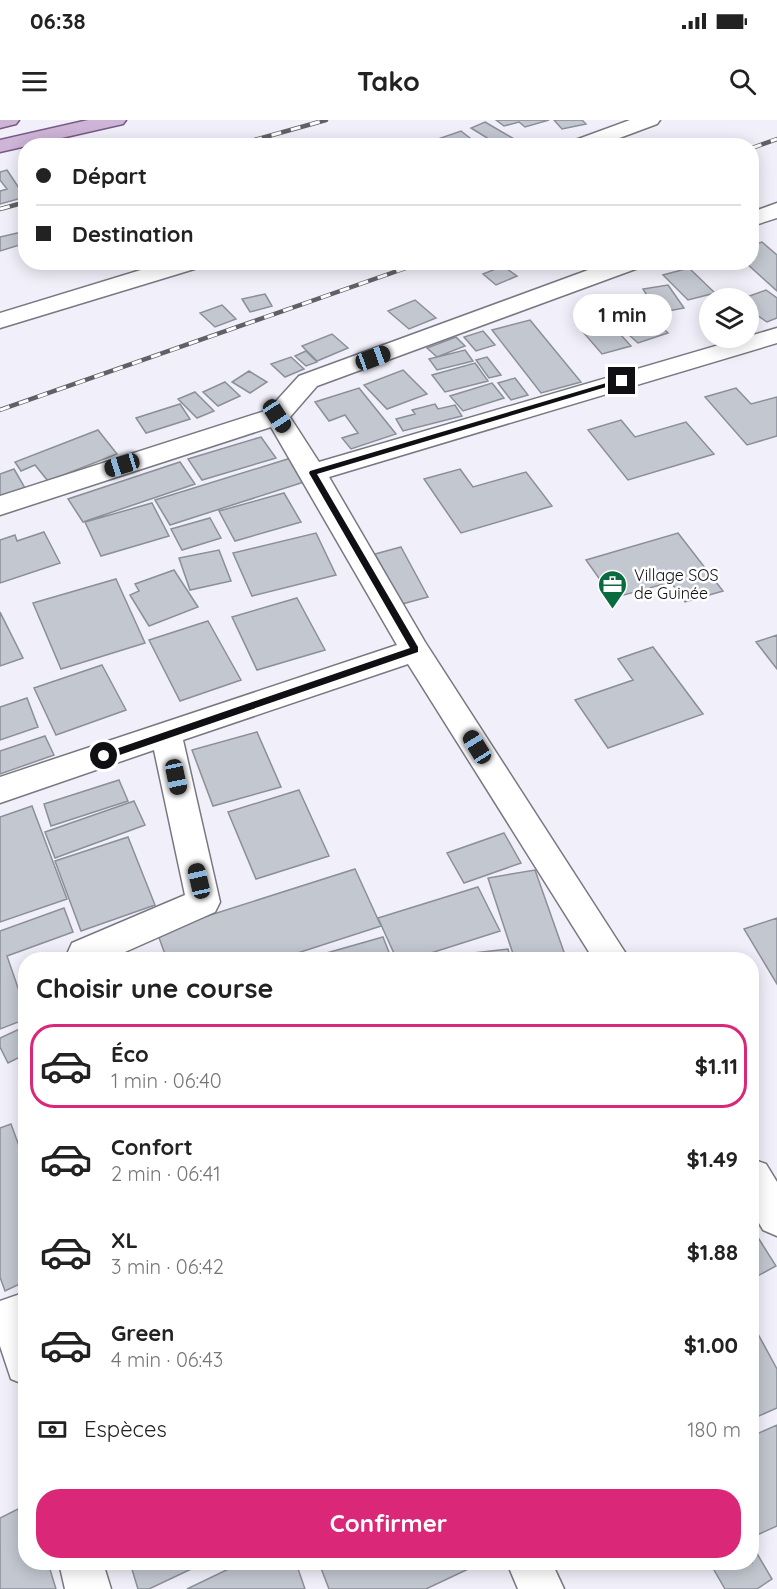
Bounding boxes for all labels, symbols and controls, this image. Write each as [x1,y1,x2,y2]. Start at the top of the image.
text: 06:38 [30,7,86,35]
text: Tako [357,64,420,98]
icon: menu [18,65,51,98]
icon: search [726,65,759,98]
text: Départ [72,162,147,190]
text: Destination [72,220,194,248]
map controls [699,288,759,348]
button: layers [699,288,759,348]
callout: 1 min [572,294,672,336]
text: 1 min [598,302,647,327]
car [353,343,393,373]
route end [608,367,635,394]
car [260,396,294,436]
car [102,451,142,479]
place label: Village SOS de Guinée [634,565,718,603]
office icon: Village SOS de Guinée [597,568,629,610]
car [460,727,494,767]
route start [90,742,117,769]
car [163,758,189,796]
car [186,861,212,901]
text: Choisir une course [36,971,273,1005]
icon: car [39,1039,93,1093]
text: Éco [111,1040,149,1068]
text: $1.11 [695,1052,738,1080]
text: 1 min · 06:40 [111,1068,222,1093]
icon: car [39,1132,93,1186]
text: Confort [111,1133,193,1161]
text: $1.49 [686,1145,738,1173]
text: 2 min · 06:41 [111,1161,221,1186]
icon: car [39,1225,93,1279]
text: XL [111,1226,138,1254]
text: $1.88 [687,1238,738,1266]
text: 3 min · 06:42 [111,1254,224,1279]
icon: car [39,1318,93,1372]
text: Green [111,1319,174,1347]
text: $1.00 [684,1331,738,1359]
text: 4 min · 06:43 [111,1347,223,1372]
icon: cash [36,1413,69,1446]
text: Espèces [84,1415,167,1443]
text: 180 m [687,1417,741,1442]
button: Confirmer [36,1489,741,1558]

